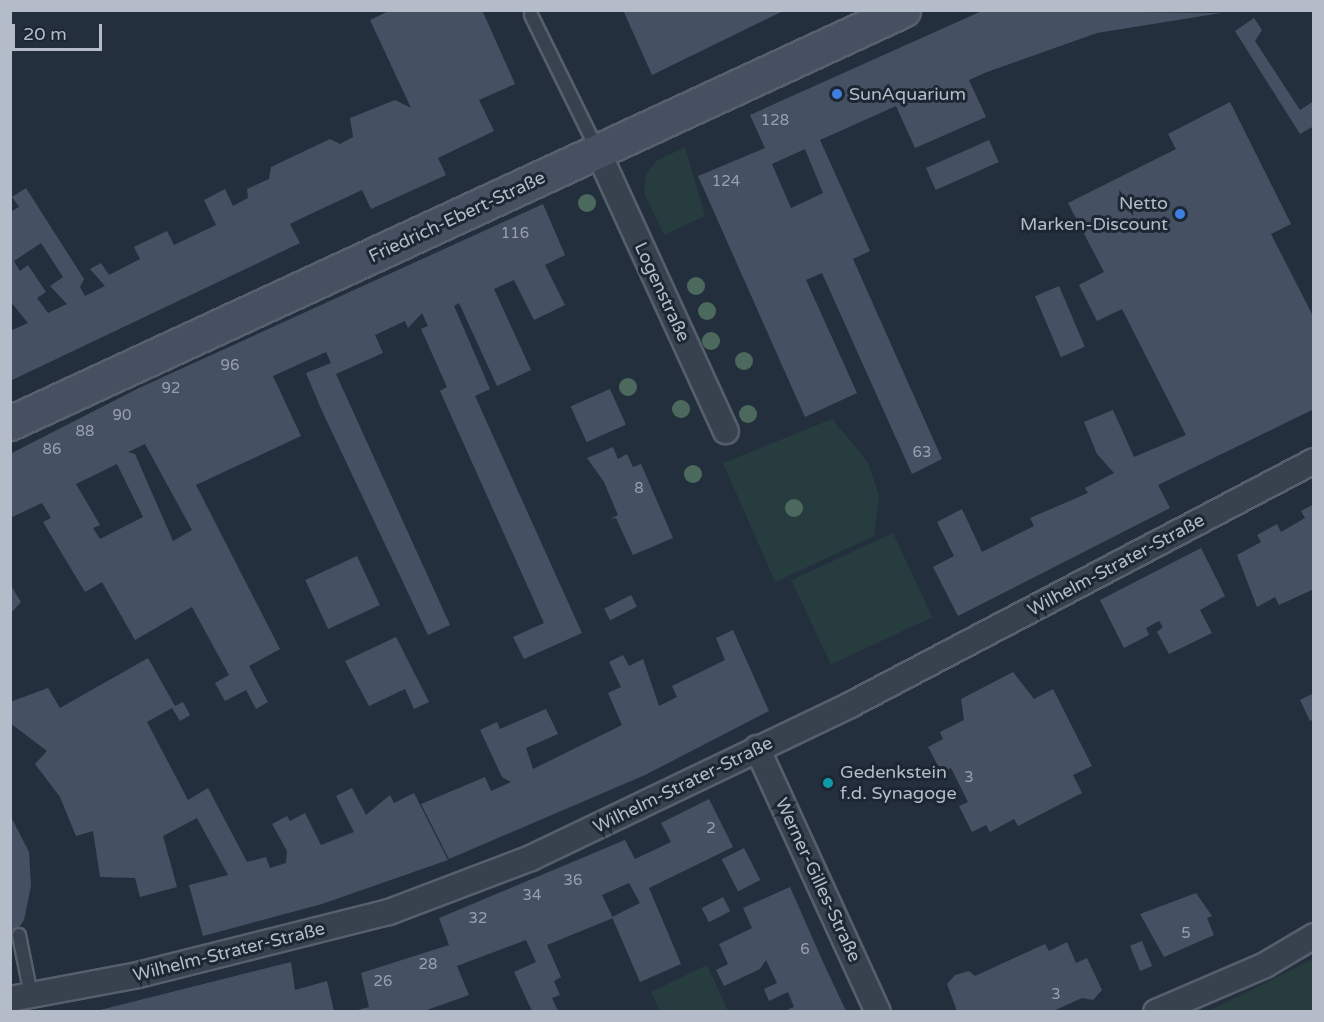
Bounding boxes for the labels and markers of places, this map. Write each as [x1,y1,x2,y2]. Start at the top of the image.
place label: SunAquarium [849,83,966,105]
marker: SunAquarium [830,87,844,101]
place label: Netto Marken-Discount [1020,193,1168,236]
marker: Netto Marken-Discount [1173,207,1187,221]
place label: Gedenkstein f.d. Synagoge [840,762,957,804]
marker: Gedenkstein f.d. Synagoge [821,776,835,790]

